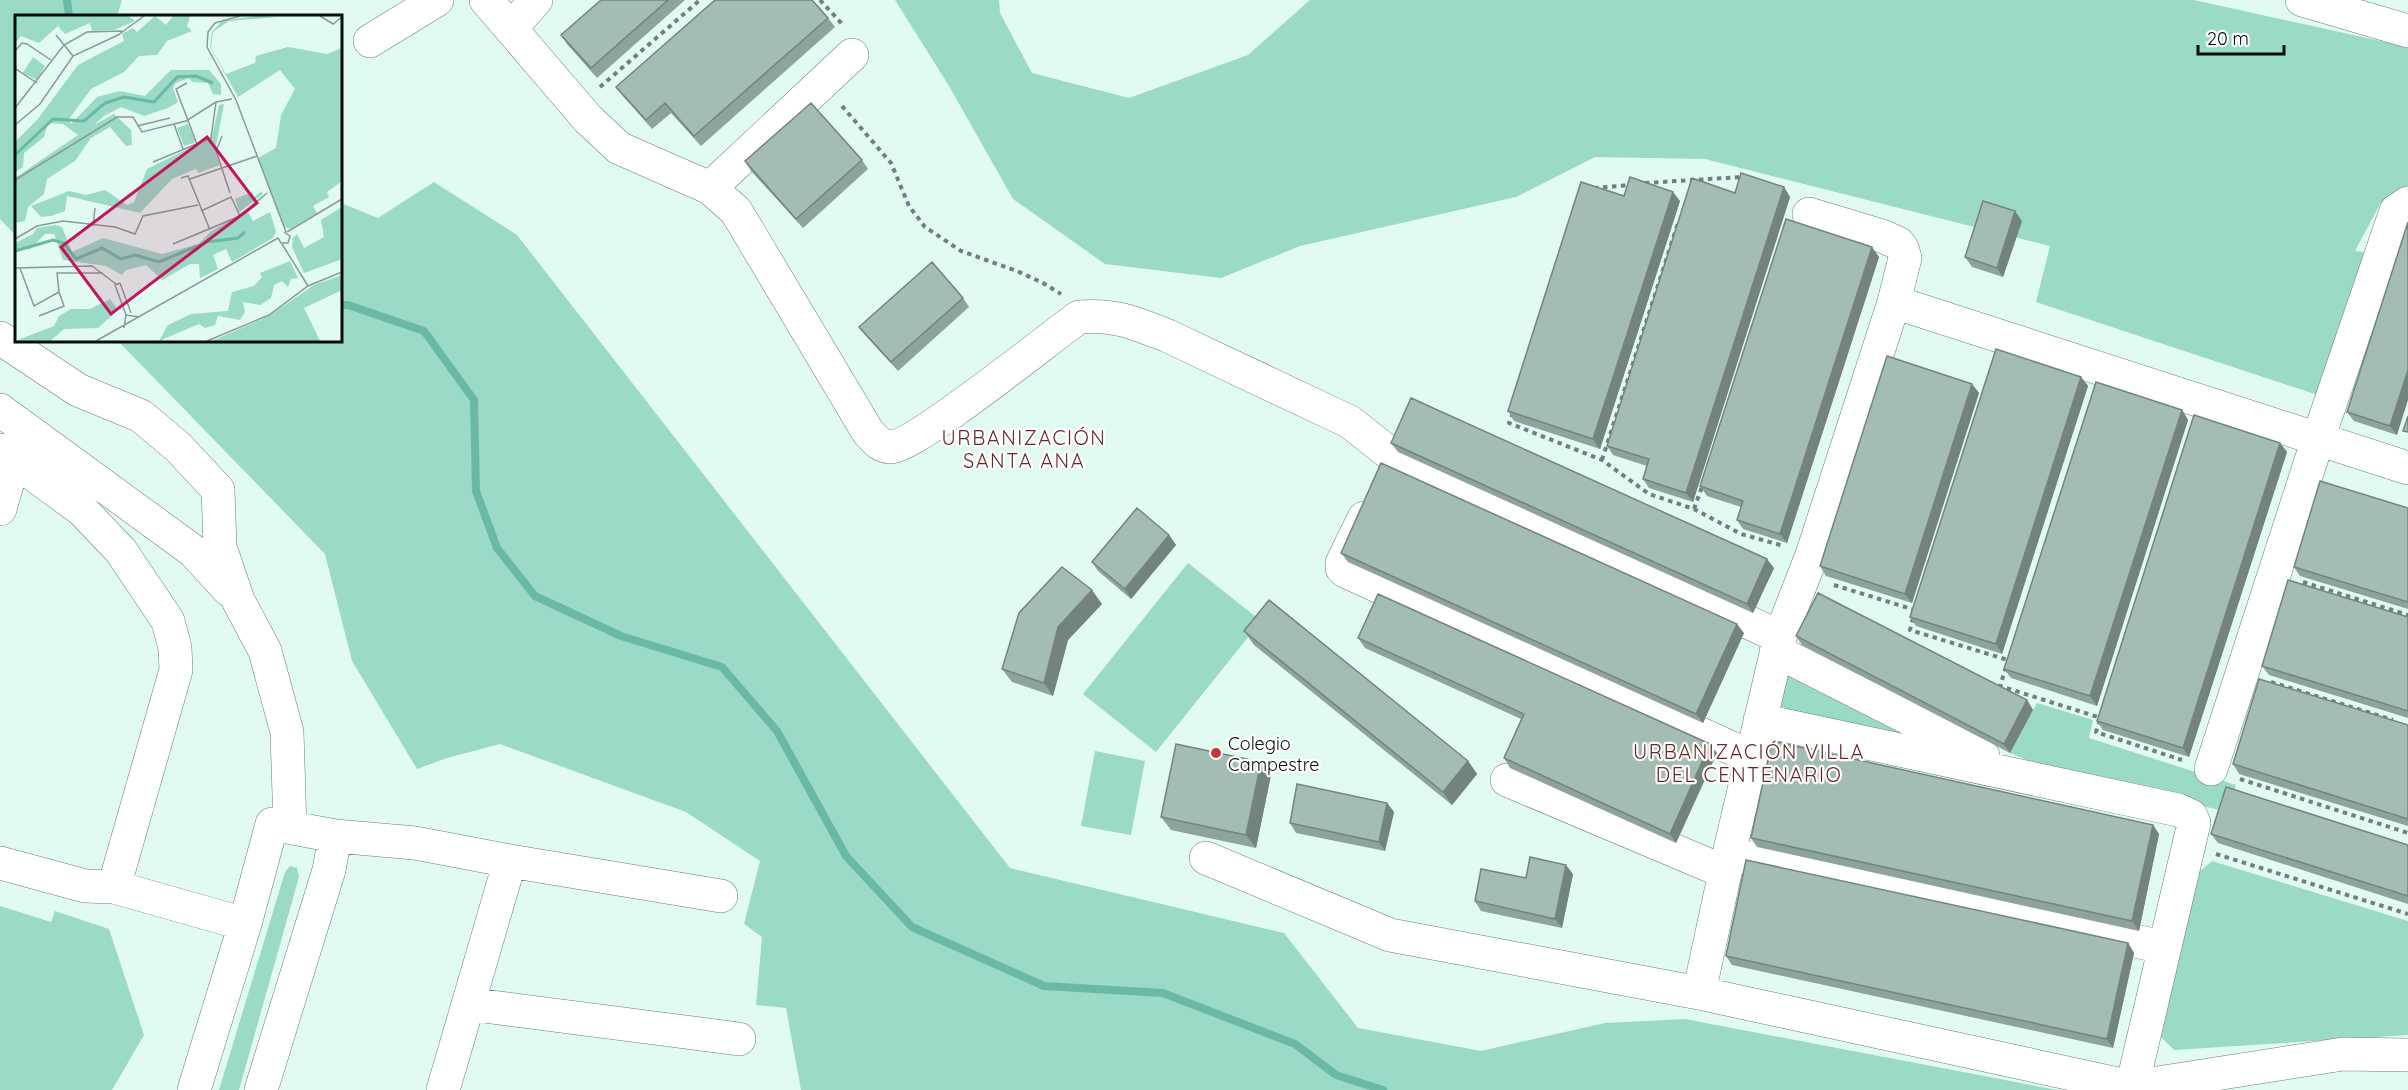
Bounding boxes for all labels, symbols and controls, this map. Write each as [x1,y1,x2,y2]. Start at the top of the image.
inset map [15,15,342,342]
scale bar [2198,18,2284,56]
text: 20 m [2207,27,2249,50]
district label: URBANIZACIÓN SANTA ANA [942,425,1106,473]
place label: Colegio Campestre [1228,732,1319,776]
district label: URBANIZACIÓN VILLA DEL CENTENARIO [1633,739,1865,787]
marker: Colegio Campestre [1209,746,1223,760]

